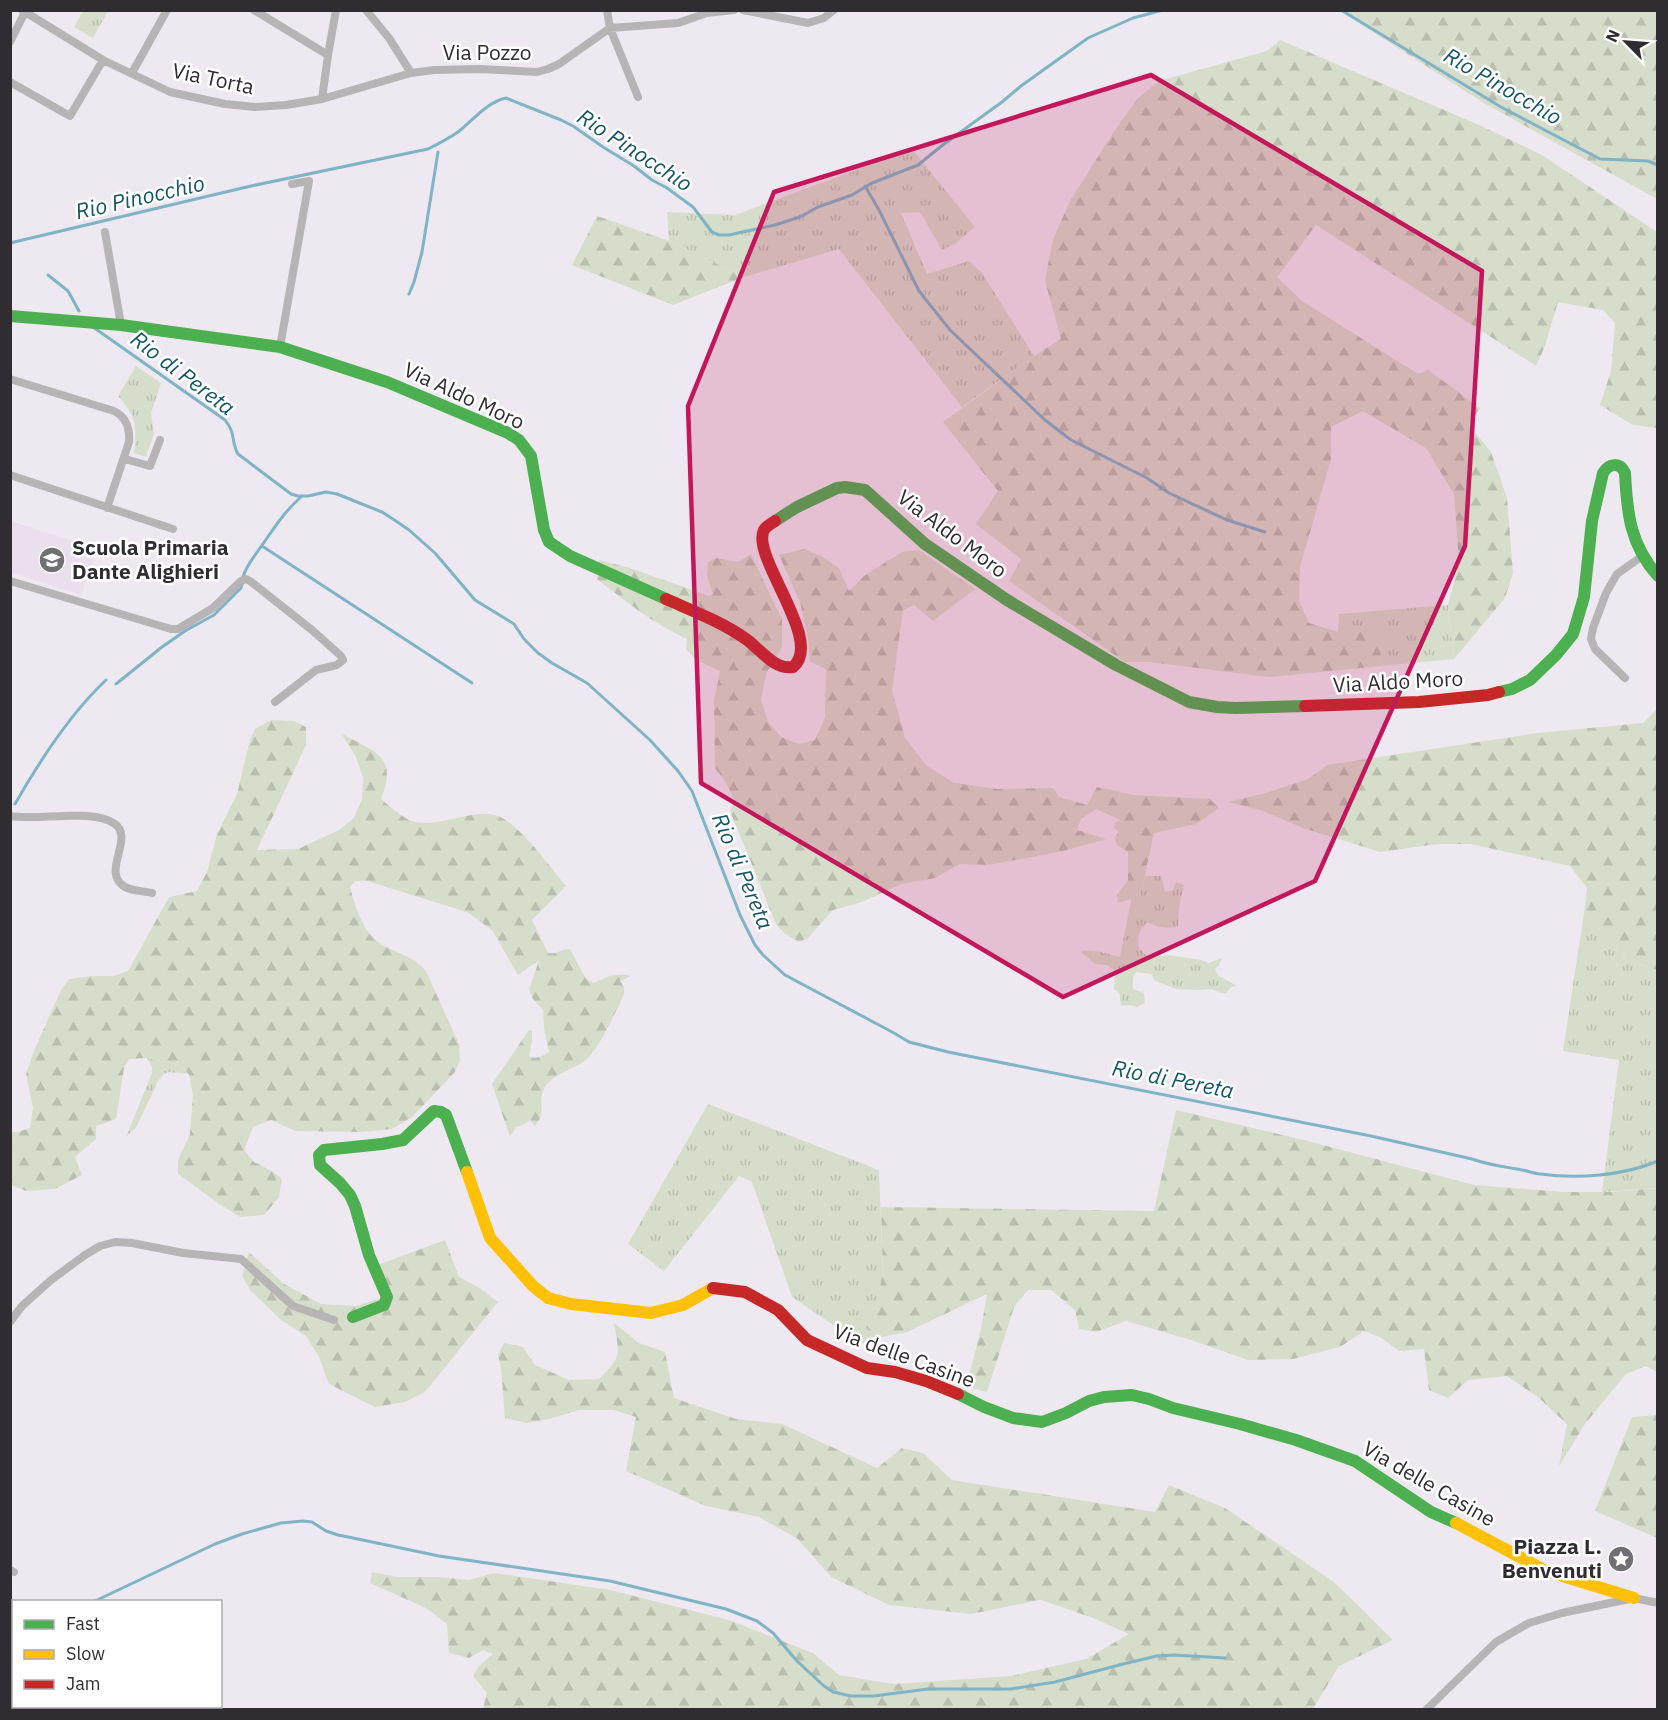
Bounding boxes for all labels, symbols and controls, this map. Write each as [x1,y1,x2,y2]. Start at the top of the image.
north arrow [1596,12,1656,72]
text: N [1601,26,1624,45]
street label: Via Pozzo [442,38,532,66]
water label: Rio Pinocchio [1439,40,1568,131]
street label: Via Torta [170,56,257,100]
water label: Rio Pinocchio [572,102,698,198]
water label: Rio Pinocchio [72,168,207,225]
water label: Rio di Pereta [125,324,241,421]
street label: Via Aldo Moro [399,355,529,435]
street label: Via Aldo Moro [892,483,1013,584]
place label: Scuola Primaria Dante Alighieri [72,533,229,585]
school or university icon: Scuola Primaria Dante Alighieri [37,545,67,575]
street label: Via Aldo Moro [1332,664,1464,698]
water label: Rio di Pereta [706,808,781,933]
water label: Rio di Pereta [1110,1053,1236,1105]
street label: Via delle Casine [830,1316,979,1394]
street label: Via delle Casine [1358,1434,1501,1532]
place label: Piazza L. Benvenuti [1502,1532,1602,1584]
place icon: Piazza L. Benvenuti [1606,1544,1636,1574]
legend [12,1600,222,1708]
text: Fast [66,1612,100,1635]
text: Slow [66,1642,105,1665]
text: Jam [66,1672,101,1695]

